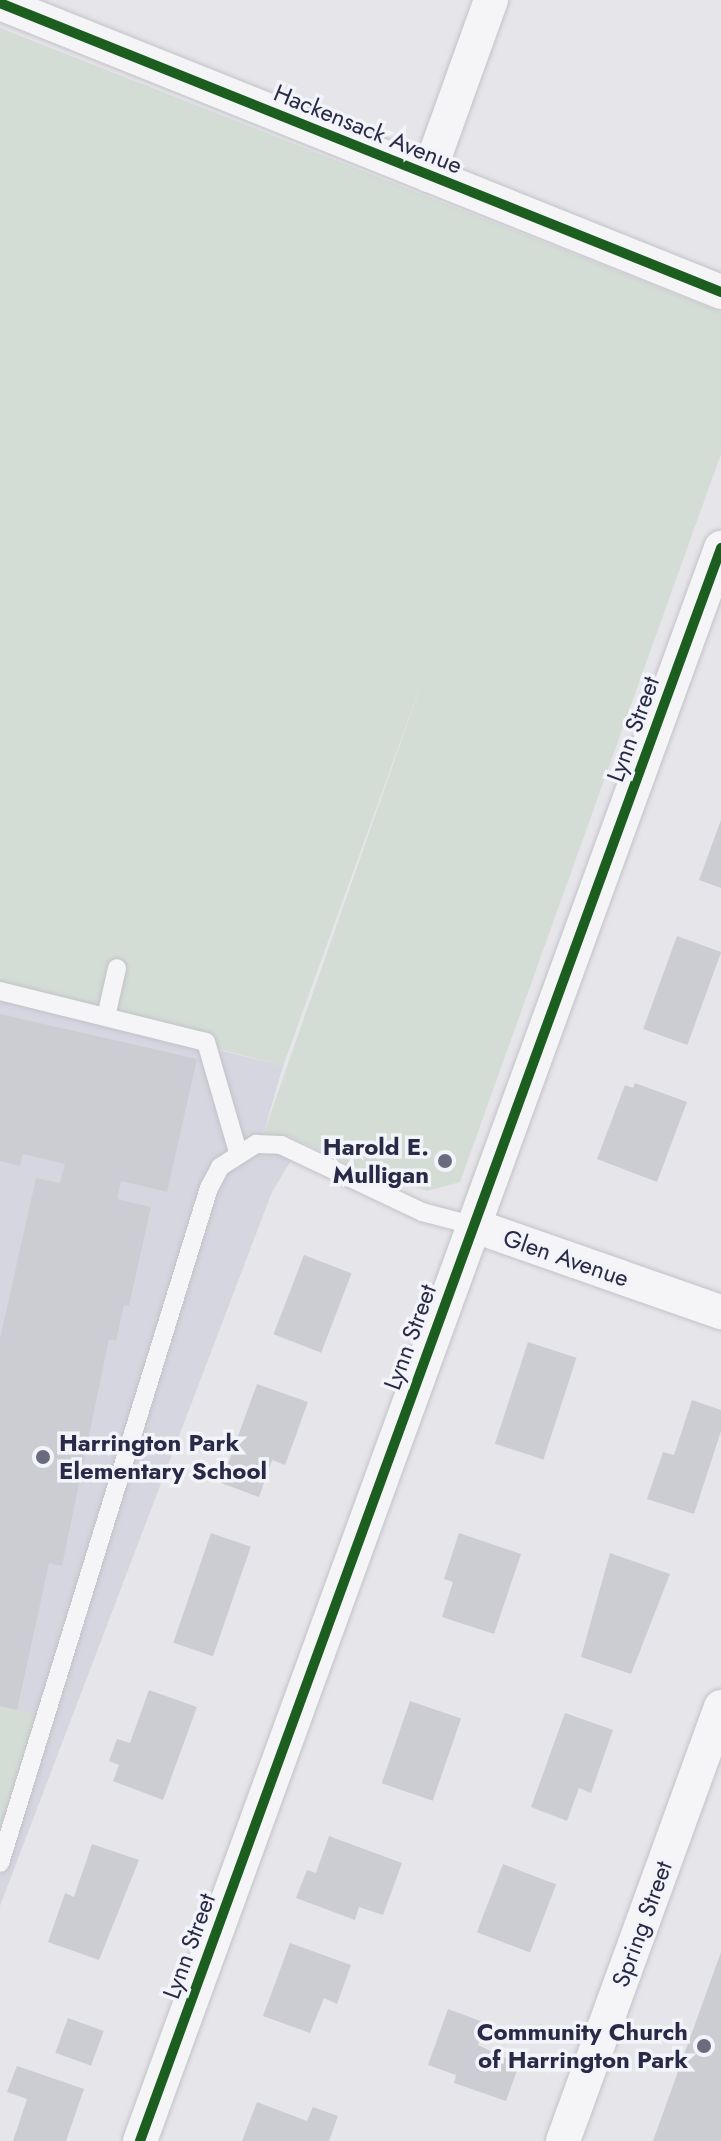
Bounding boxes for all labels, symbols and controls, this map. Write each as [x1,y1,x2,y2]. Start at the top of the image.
street label: Hackensack Avenue [270,78,466,180]
street label: Lynn Street [601,672,665,786]
place label: Harold E. Mulligan [323,1133,429,1189]
marker: Harold E. Mulligan [436,1152,454,1170]
street label: Glen Avenue [499,1223,633,1293]
street label: Lynn Street [378,1280,442,1394]
place label: Harrington Park Elementary School [59,1429,267,1485]
marker: Harrington Park Elementary School [34,1448,52,1466]
street label: Spring Street [606,1857,678,1991]
street label: Lynn Street [157,1889,221,2003]
place label: Community Church of Harrington Park [477,2018,688,2074]
marker: Community Church of Harrington Park [695,2037,713,2055]

